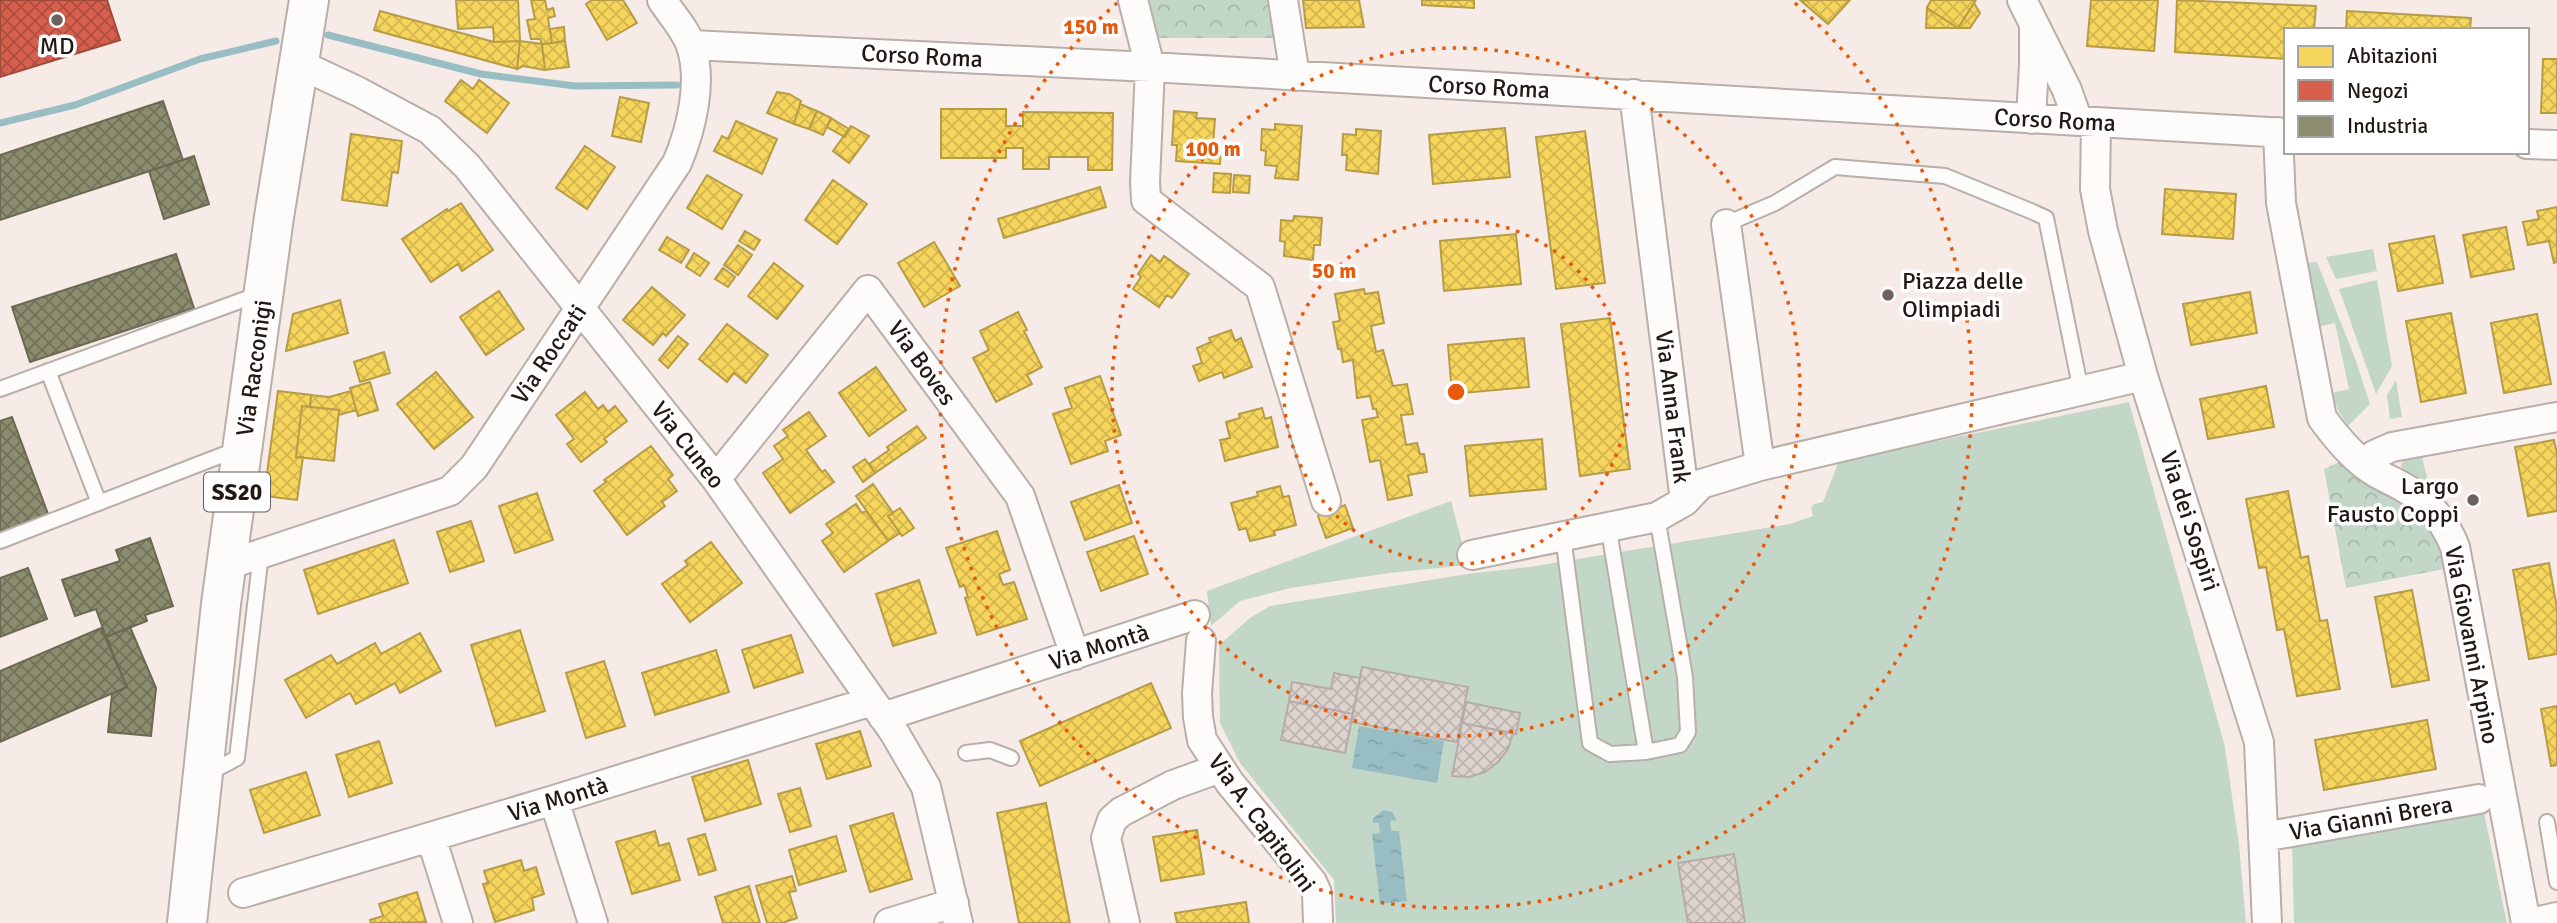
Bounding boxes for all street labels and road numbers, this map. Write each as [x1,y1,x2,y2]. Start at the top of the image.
street label: Corso Roma [860,38,984,74]
street label: Corso Roma [1427,69,1551,105]
street label: Corso Roma [1993,102,2117,138]
street label: Via Racconigi [230,298,278,438]
street label: Via Roccati [505,298,593,410]
street label: Via Boves [881,315,963,411]
street label: Via Anna Frank [1649,329,1697,485]
street label: Via Cuneo [645,395,731,495]
street label: Via dei Sospiri [2153,447,2227,595]
road number: SS20 [204,472,270,512]
street label: Via Giovanni Arpino [2438,543,2506,747]
street label: Via Montà [1045,617,1153,677]
street label: Via A. Capitolini [1202,748,1322,898]
street label: Via Montà [504,770,612,828]
street label: Via Gianni Brera [2287,789,2455,847]

